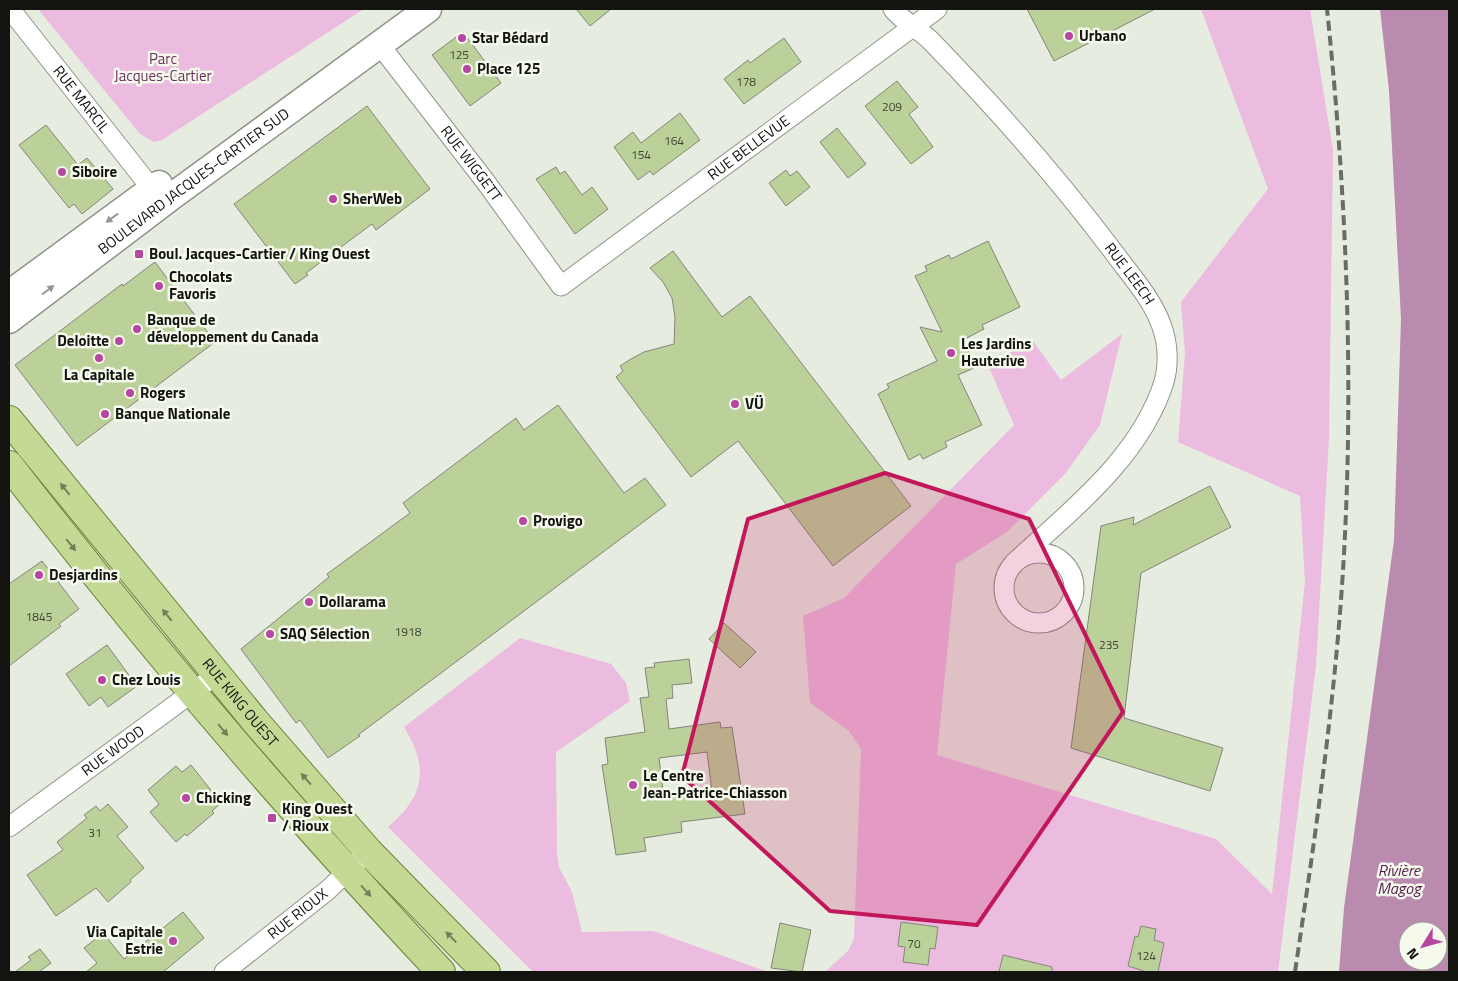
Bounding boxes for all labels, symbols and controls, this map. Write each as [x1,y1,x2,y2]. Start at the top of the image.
place label: Urbano [1079,24,1126,47]
place label: Star Bédard [472,26,549,49]
marker: Urbano [1063,30,1075,42]
marker: Star Bédard [456,32,468,44]
house number: 125 [449,45,469,64]
park label: Parc Jacques-Cartier [114,47,212,87]
place label: Place 125 [477,57,540,80]
street label: RUE MARCIL [48,60,116,138]
marker: Place 125 [461,63,473,75]
house number: 178 [736,72,756,91]
house number: 209 [882,97,902,116]
street label: BOULEVARD JACQUES-CARTIER SUD [93,102,294,260]
street label: RUE BELLEVUE [702,109,794,185]
street label: RUE WIGGETT [435,120,508,206]
house number: 164 [664,131,684,150]
house number: 154 [631,145,651,164]
place label: Siboire [72,160,118,183]
marker: Siboire [56,166,68,178]
place label: SherWeb [343,187,402,210]
marker: SherWeb [327,193,339,205]
one-way arrow [105,213,119,223]
street label: RUE LEECH [1099,237,1161,309]
place label: Boul. Jacques-Cartier / King Ouest [149,242,370,265]
marker: Boul. Jacques-Cartier / King Ouest [133,248,145,260]
place label: Chocolats Favoris [169,265,232,305]
marker: Chocolats Favoris [153,280,165,292]
one-way arrow [41,285,54,296]
place label: Banque de développement du Canada [147,308,319,348]
marker: Banque de développement du Canada [131,323,143,335]
place label: Deloitte [57,329,109,352]
place label: Les Jardins Hauterive [961,332,1031,372]
marker: Deloitte [113,335,125,347]
marker: Les Jardins Hauterive [945,347,957,359]
marker: La Capitale [93,352,105,364]
place label: La Capitale [64,363,135,386]
place label: Rogers [140,381,185,404]
marker: Rogers [124,387,136,399]
place label: VÜ [745,392,764,415]
marker: VÜ [729,398,741,410]
place label: Banque Nationale [115,402,231,425]
marker: Banque Nationale [99,408,111,420]
one-way arrow [59,483,70,496]
place label: Provigo [533,509,583,532]
marker: Provigo [517,515,529,527]
one-way arrow [66,538,77,551]
place label: Desjardins [49,563,118,586]
marker: Desjardins [33,569,45,581]
place label: Dollarama [319,590,386,613]
marker: Dollarama [303,596,315,608]
house number: 1845 [26,607,53,626]
one-way arrow [162,609,173,622]
place label: SAQ Sélection [280,622,370,645]
house number: 1918 [395,622,422,641]
marker: SAQ Sélection [264,628,276,640]
house number: 235 [1099,635,1119,654]
street label: RUE KING OUEST [197,653,284,752]
place label: Chez Louis [112,668,181,691]
marker: Chez Louis [96,674,108,686]
street label: RUE WOOD [76,719,149,781]
one-way arrow [218,724,229,737]
place label: Le Centre Jean-Patrice-Chiasson [643,764,787,804]
one-way arrow [300,774,312,786]
marker: Le Centre Jean-Patrice-Chiasson [627,779,639,791]
place label: Chicking [196,786,251,809]
marker: Chicking [180,792,192,804]
place label: King Ouest / Rioux [282,797,353,837]
marker: King Ouest / Rioux [266,812,278,824]
house number: 31 [88,823,102,842]
water label: Rivière Magog [1377,858,1423,900]
street label: RUE RIOUX [262,882,333,945]
one-way arrow [360,885,372,897]
place label: Via Capitale Estrie [86,920,163,960]
north arrow [1398,921,1448,971]
one-way arrow [446,932,458,944]
house number: 70 [907,934,921,953]
marker: Via Capitale Estrie [167,935,179,947]
text: N [1401,944,1424,964]
house number: 124 [1136,946,1156,965]

